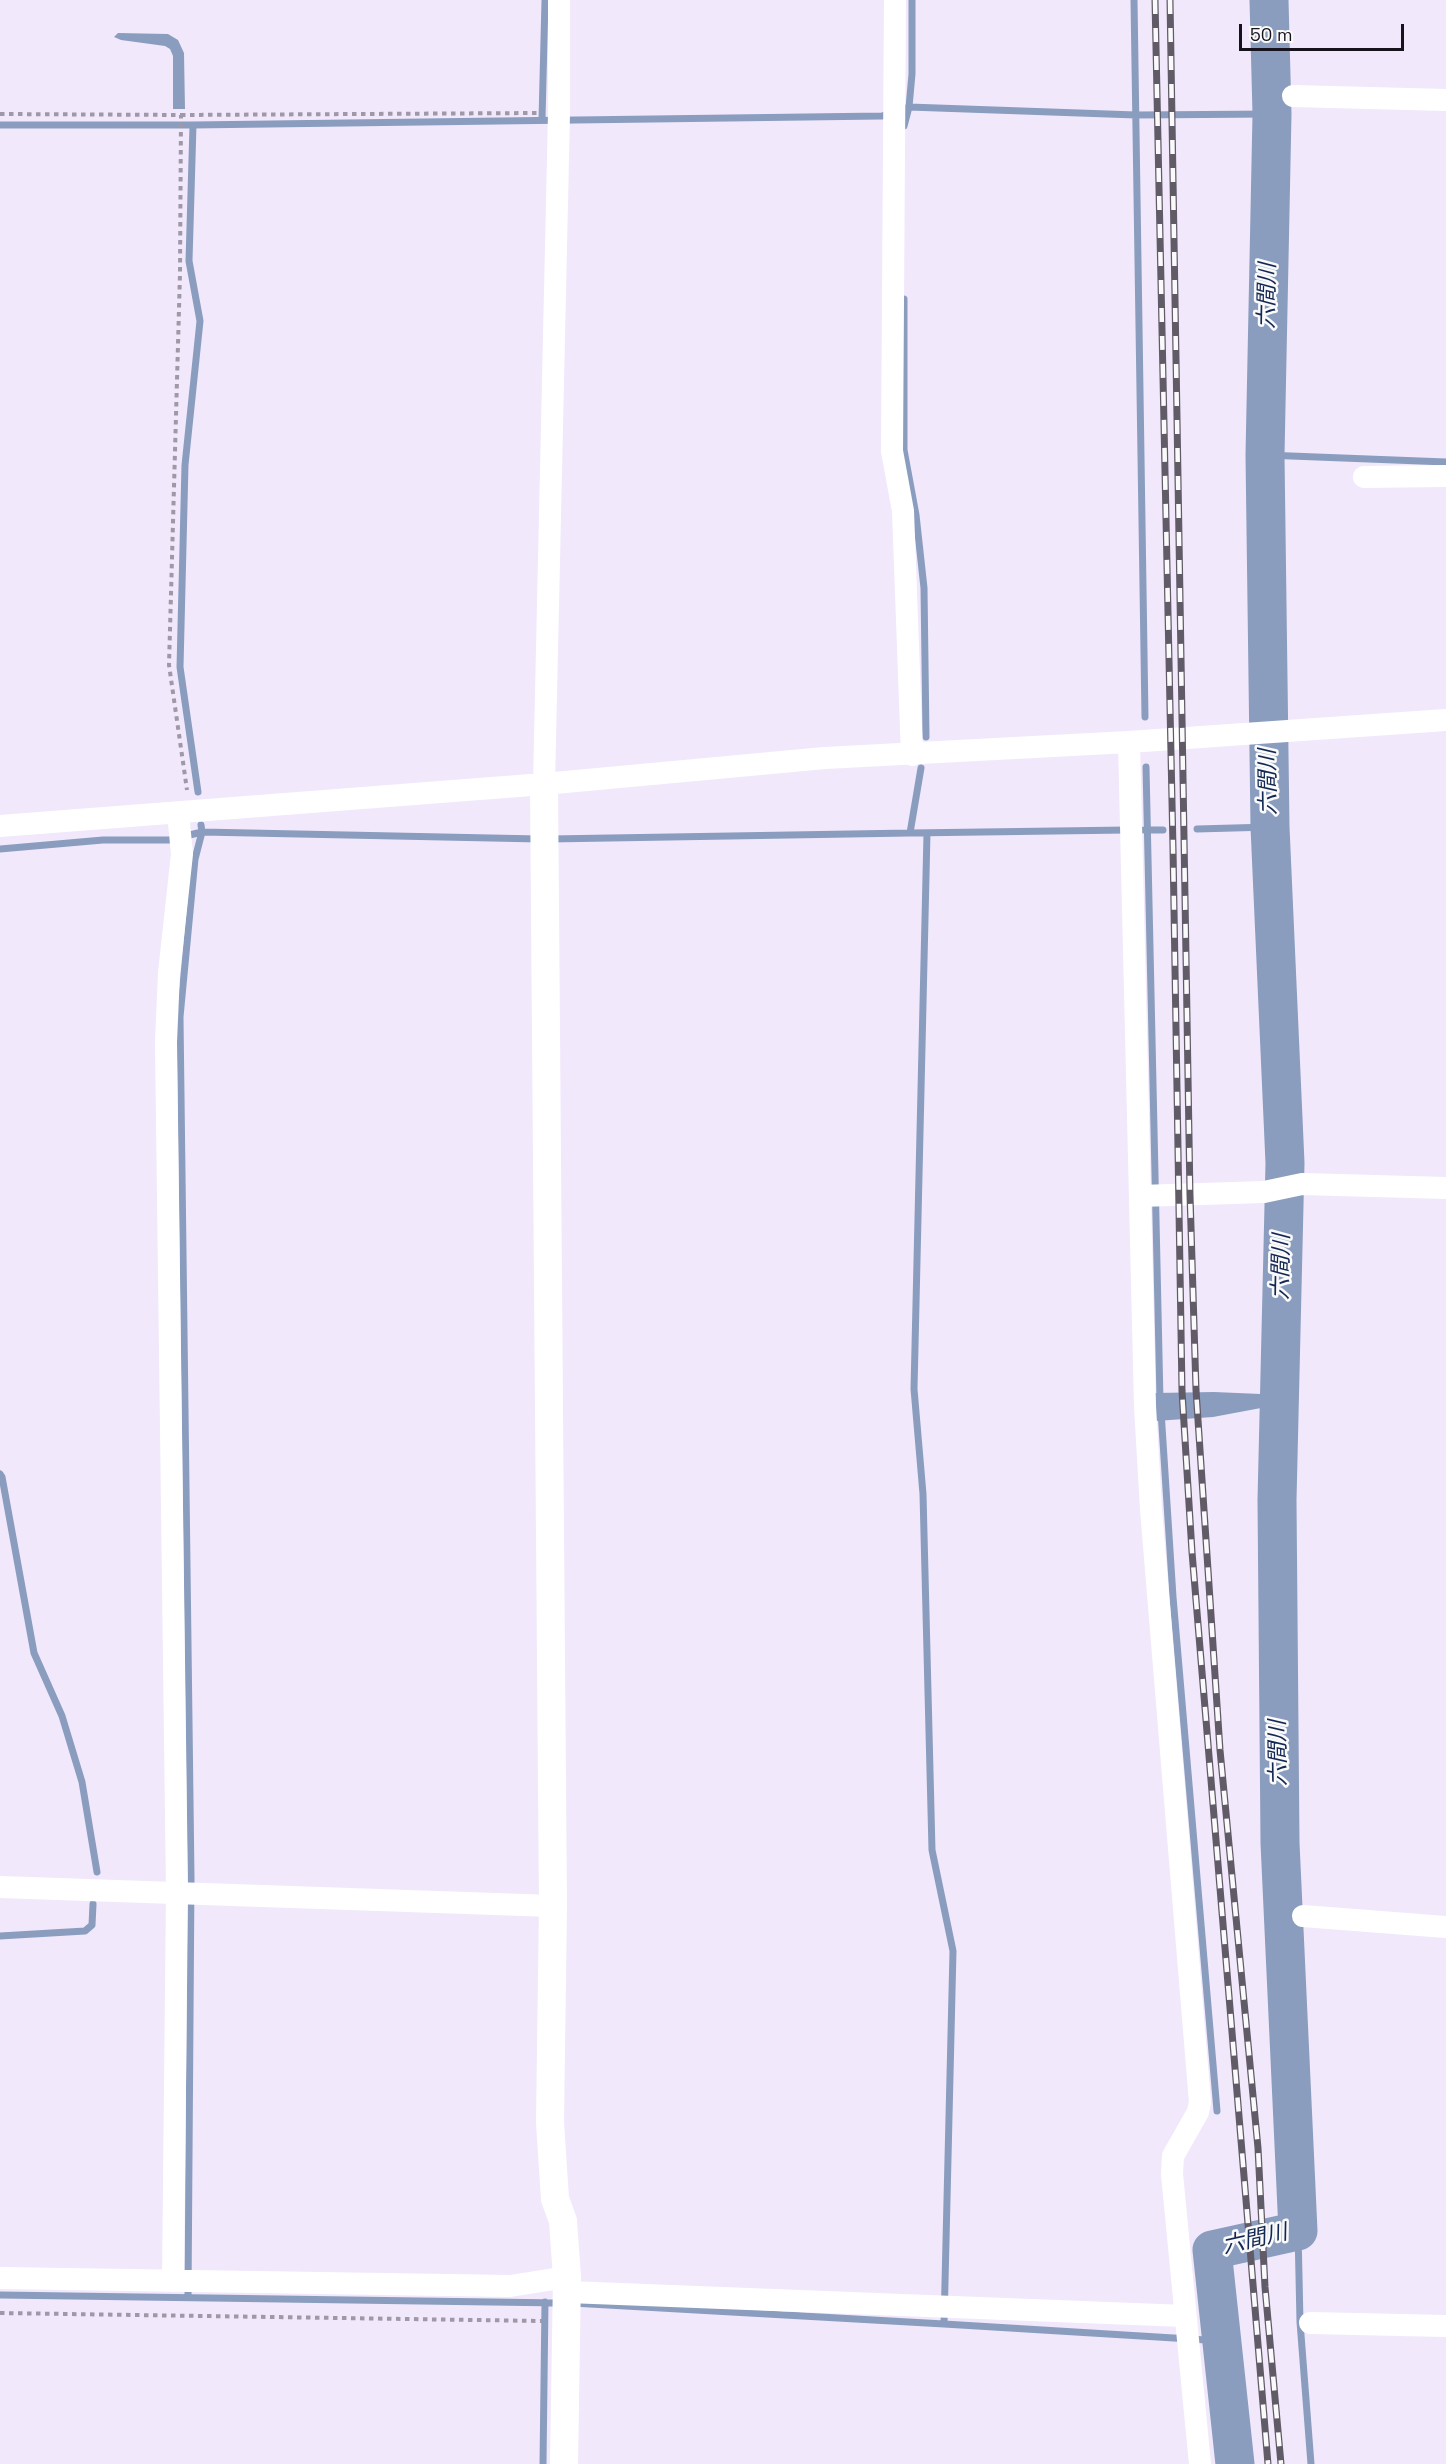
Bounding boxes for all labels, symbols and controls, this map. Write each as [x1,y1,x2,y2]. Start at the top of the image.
scale bar [1242,12,1407,50]
text: 50 m [1250,23,1292,46]
water label: 六間川 [1254,263,1282,329]
water label: 六間川 [1255,749,1283,815]
water label: 六間川 [1268,1234,1296,1300]
water label: 六間川 [1265,1720,1293,1786]
water label: 六間川 [1220,2220,1290,2260]

